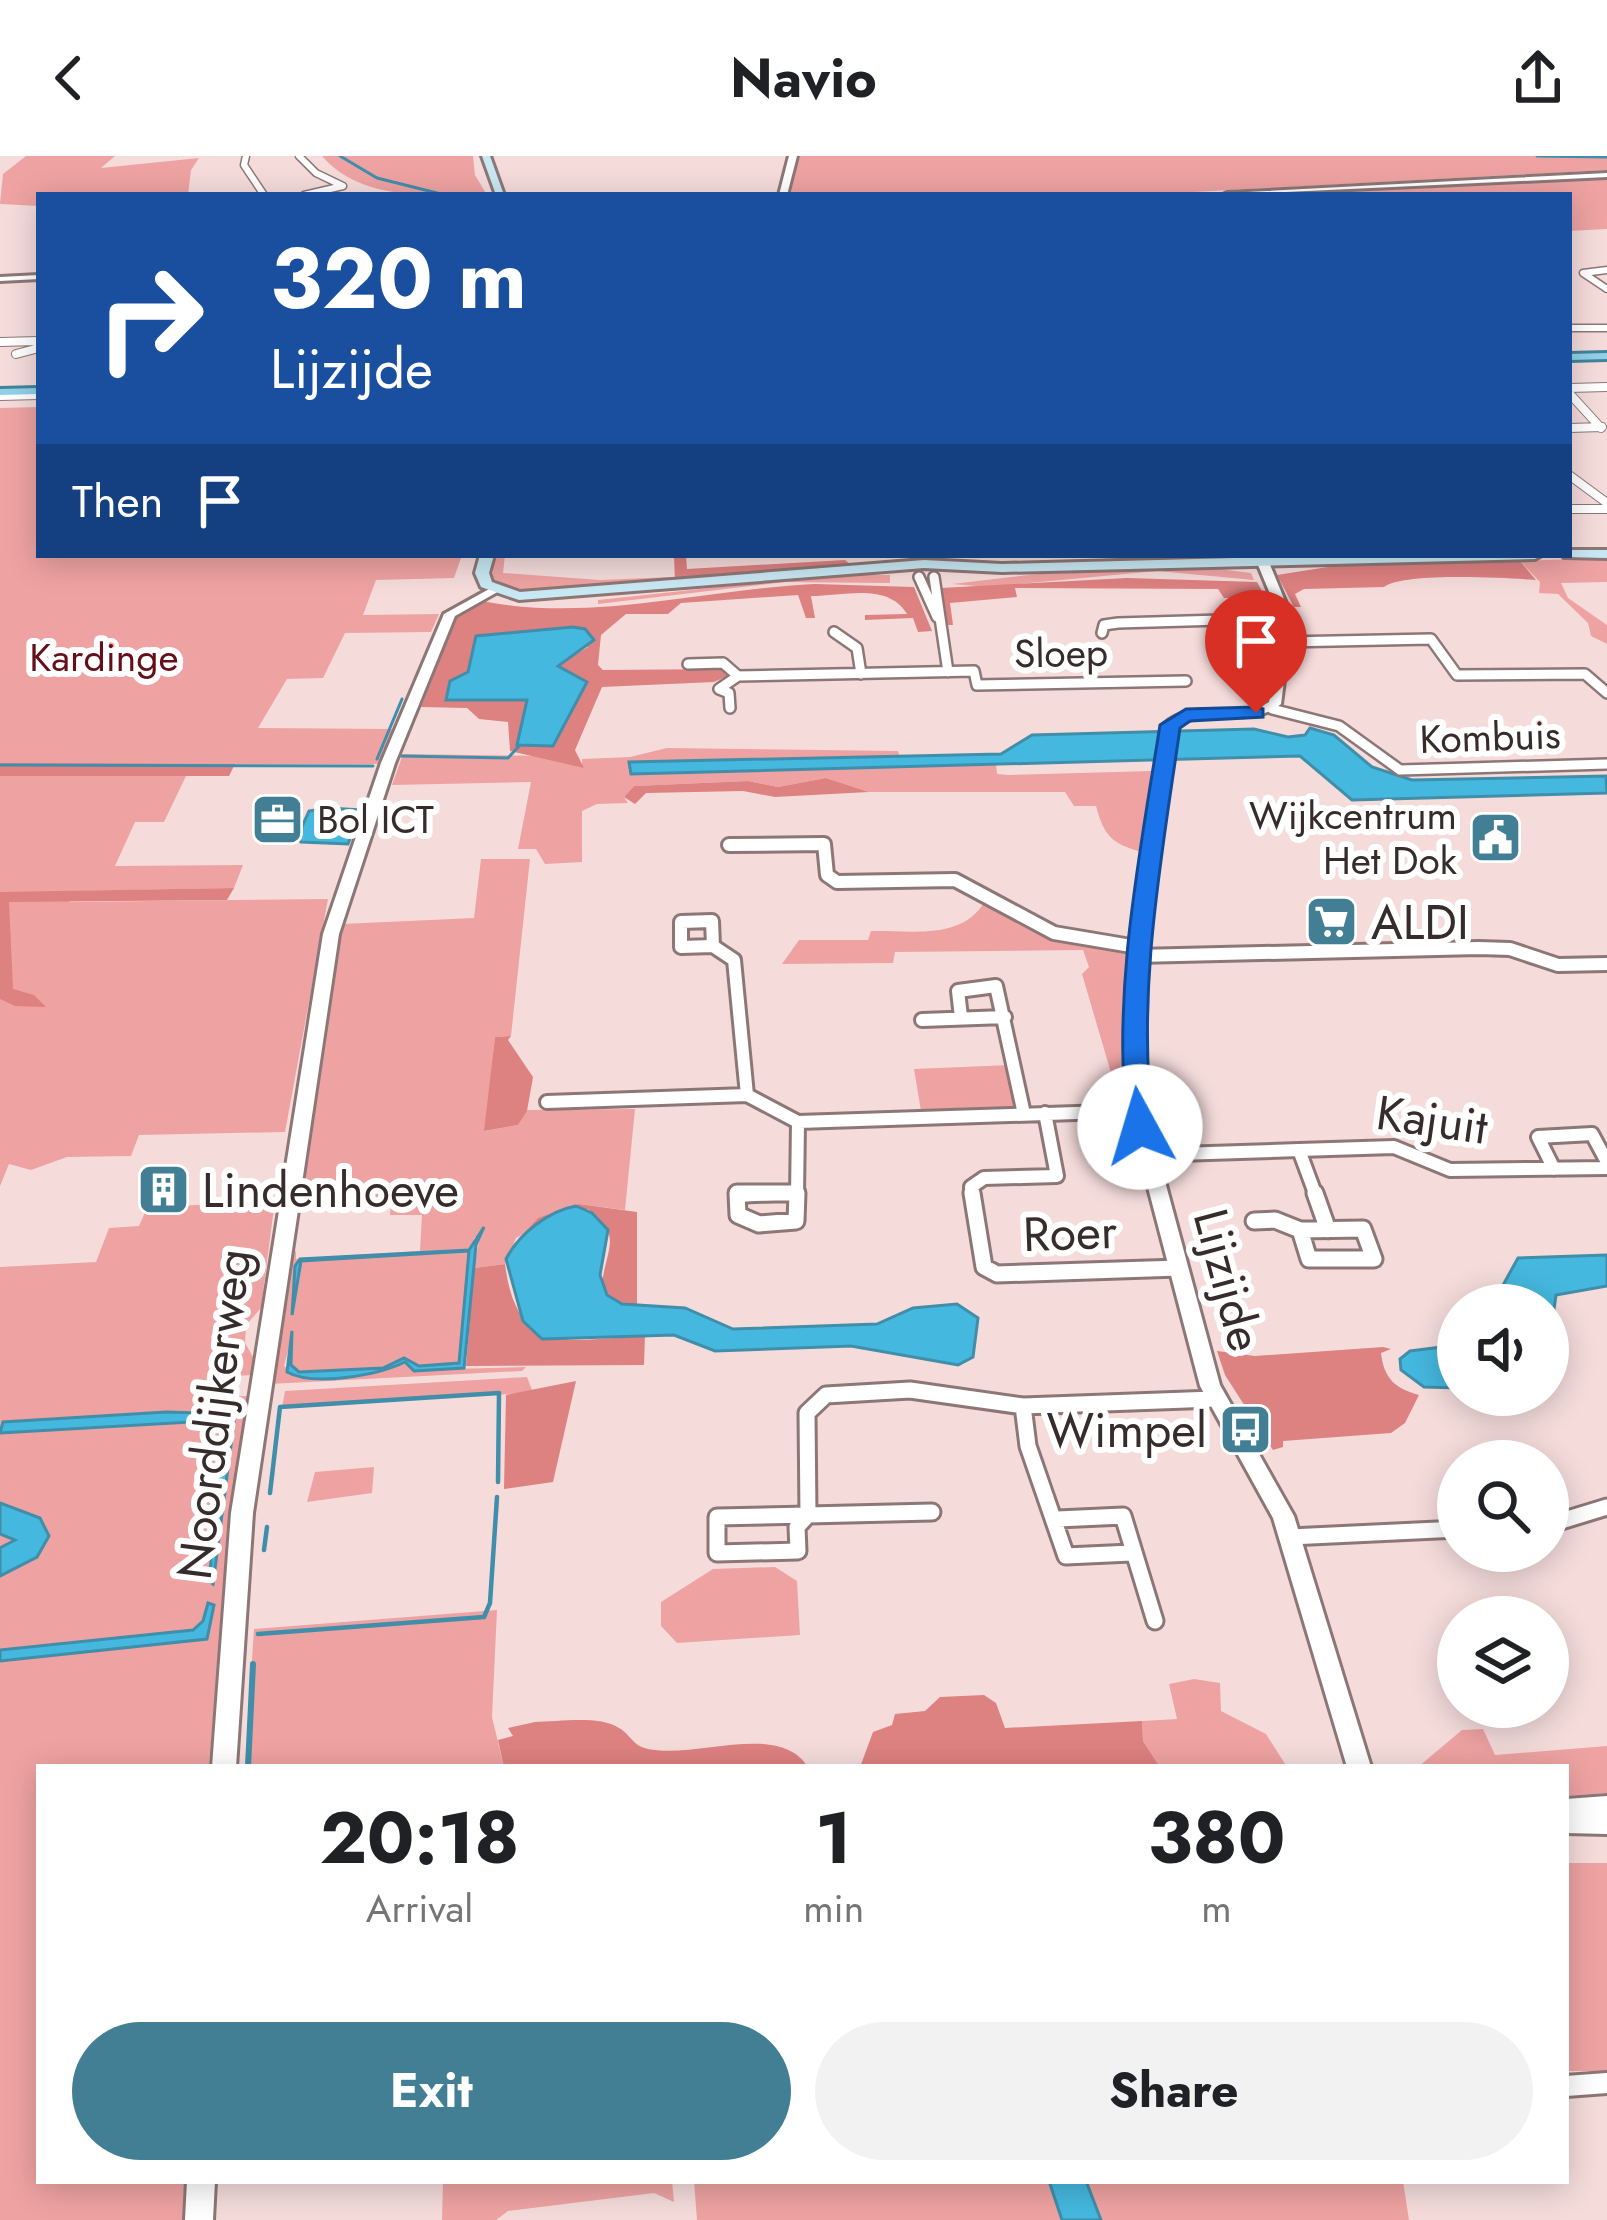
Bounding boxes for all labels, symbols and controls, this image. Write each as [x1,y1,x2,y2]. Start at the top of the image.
text: Navio [730,39,877,117]
icon: back [36,45,102,111]
icon: share [1505,45,1571,111]
text: 320 m [270,218,527,340]
icon: right [72,240,228,396]
text: Lijzijde [270,330,433,408]
icon: arrive [187,468,253,534]
text: Then [72,469,163,534]
pin [1205,590,1307,713]
icon: arrive [1223,608,1289,674]
street label: Sloep [1014,624,1108,682]
park label: Kardinge [29,629,179,686]
street label: Kombuis [1418,706,1562,768]
place label: Wijkcentrum Het Dok [1249,787,1458,889]
office icon: Bol ICT [250,791,306,847]
place label: Bol ICT [317,791,434,848]
public building icon: Wijkcentrum Het Dok [1468,809,1524,865]
place label: ALDI [1371,888,1469,957]
supermarket icon: ALDI [1304,894,1360,950]
position arrow [1077,1064,1203,1190]
street label: Kajuit [1372,1078,1492,1162]
place label: Lindenhoeve [202,1156,459,1225]
building icon: Lindenhoeve [135,1162,191,1218]
street label: Roer [1022,1197,1119,1269]
street label: Lijzijde [1176,1201,1280,1359]
street label: Noorddijkerweg [160,1245,268,1583]
map controls [1437,1284,1569,1728]
button: sound [1437,1284,1569,1416]
place label: Wimpel [1046,1396,1207,1465]
bus stop icon: Wimpel [1218,1402,1274,1458]
button: search [1437,1440,1569,1572]
button: layers [1437,1596,1569,1728]
text: 20:18 [320,1786,520,1890]
text: 1 [815,1786,852,1890]
text: 380 [1148,1786,1285,1890]
text: Arrival [366,1880,473,1937]
text: min [803,1880,864,1937]
text: m [1201,1880,1232,1937]
button: Exit [72,2022,791,2160]
button: Share [815,2022,1533,2160]

